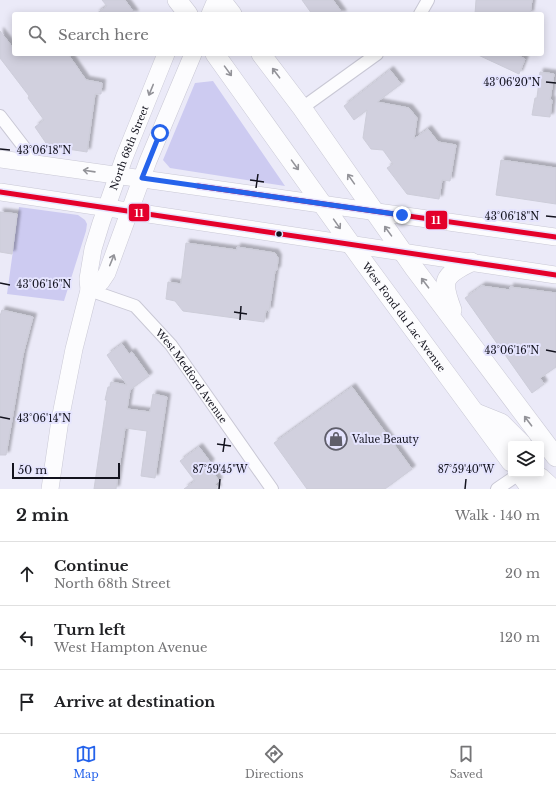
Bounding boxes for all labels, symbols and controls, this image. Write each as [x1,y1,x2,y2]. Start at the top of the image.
search box [12,12,544,56]
icon: search [26,23,48,45]
text: Search here [58,25,149,44]
one-way arrow [224,65,232,76]
one-way arrow [271,67,280,78]
text: 43°06'20"N [483,76,541,89]
one-way arrow [146,84,154,96]
street label: North 68th Street [107,103,152,192]
route start [151,124,169,142]
text: 43°06'18"N [17,144,71,157]
one-way arrow [291,159,299,170]
one-way arrow [83,167,96,175]
one-way arrow [347,173,355,184]
line badge: 11 [128,203,150,222]
text: 11 [134,206,144,220]
route end [393,206,411,224]
line badge: 11 [425,210,448,230]
text: 43°06'18"N [485,210,539,223]
text: 11 [431,213,441,227]
one-way arrow [333,218,342,229]
one-way arrow [384,226,393,237]
unlabelled marker [274,229,284,239]
one-way arrow [109,254,117,266]
street label: West Fond du Lac Avenue [359,259,448,375]
one-way arrow [421,277,429,288]
text: 43°06'16"N [17,278,71,291]
street label: West Medford Avenue [152,326,230,426]
text: 43°06'16"N [485,344,539,357]
text: 43°06'14"N [17,412,71,425]
one-way arrow [524,415,533,426]
shop icon: Value Beauty [323,426,349,452]
place label: Value Beauty [351,433,419,446]
map controls [508,441,544,477]
button: layers [508,441,544,477]
scale bar [12,461,120,480]
text: 50 m [18,463,47,477]
text: 87°59'45"W [192,463,248,476]
text: 87°59'40"W [438,463,495,476]
text: 2 min [16,505,69,526]
text: Walk · 140 m [455,507,540,524]
text: Continue [54,556,129,575]
icon: ahead [16,563,38,585]
text: 20 m [505,565,540,582]
text: North 68th Street [54,575,171,592]
text: Turn left [54,620,125,639]
icon: left [16,627,38,649]
text: 120 m [499,629,540,646]
text: West Hampton Avenue [54,639,207,656]
icon: arrive [16,691,38,713]
text: Arrive at destination [54,692,215,711]
tab: Map [73,743,99,781]
tab: Directions [245,743,303,781]
tab: Saved [450,743,483,781]

